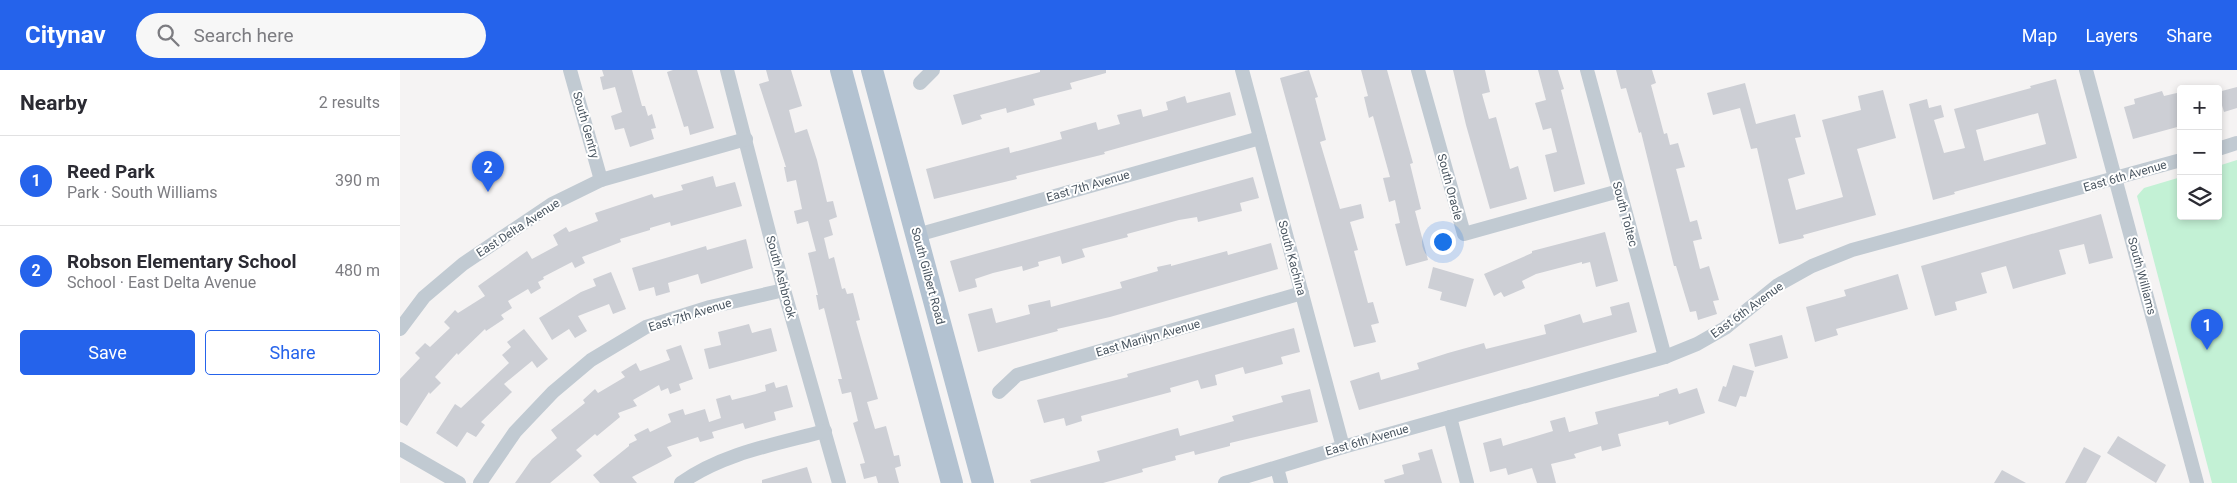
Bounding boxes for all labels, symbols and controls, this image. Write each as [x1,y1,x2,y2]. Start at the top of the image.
search box [136,13,486,58]
text: Citynav [25,21,106,49]
icon: search [154,21,182,49]
text: Search here [194,24,294,47]
text: Map [2022,25,2057,46]
text: Layers [2085,25,2138,46]
text: Share [2166,25,2212,46]
map controls [2177,85,2222,220]
button: + [2177,85,2222,130]
street label: South Gentry [570,90,602,160]
text: Nearby [20,91,87,115]
text: 2 results [319,93,380,112]
button: − [2177,130,2222,175]
pin: 2 [472,151,504,192]
street label: South Oracle [1434,152,1466,222]
street label: East 6th Avenue [2082,157,2168,195]
text: Reed Park [67,160,155,183]
street label: East 7th Avenue [1045,167,1131,205]
text: 1 [31,171,41,190]
text: 390 m [335,171,380,190]
button: layers [2177,175,2222,220]
street label: South Toltec [1610,180,1640,248]
text: Park · South Williams [67,183,218,202]
street label: East Delta Avenue [474,196,562,260]
street label: South Kachina [1275,219,1309,297]
street label: South Gilbert Road [908,226,948,326]
your location [1430,229,1456,255]
street label: South Ashbrook [763,234,799,321]
street label: South Williams [2125,236,2159,316]
text: Robson Elementary School [67,250,297,273]
text: 2 [31,261,41,280]
text: 480 m [335,261,380,280]
text: School · East Delta Avenue [67,273,256,292]
street label: East 6th Avenue [1708,279,1786,341]
street label: East 7th Avenue [647,296,733,334]
pin: 1 [2191,309,2223,350]
street label: East Marilyn Avenue [1094,316,1202,360]
button: Save [20,330,195,375]
button: Share [205,330,380,375]
street label: East 6th Avenue [1324,421,1410,459]

